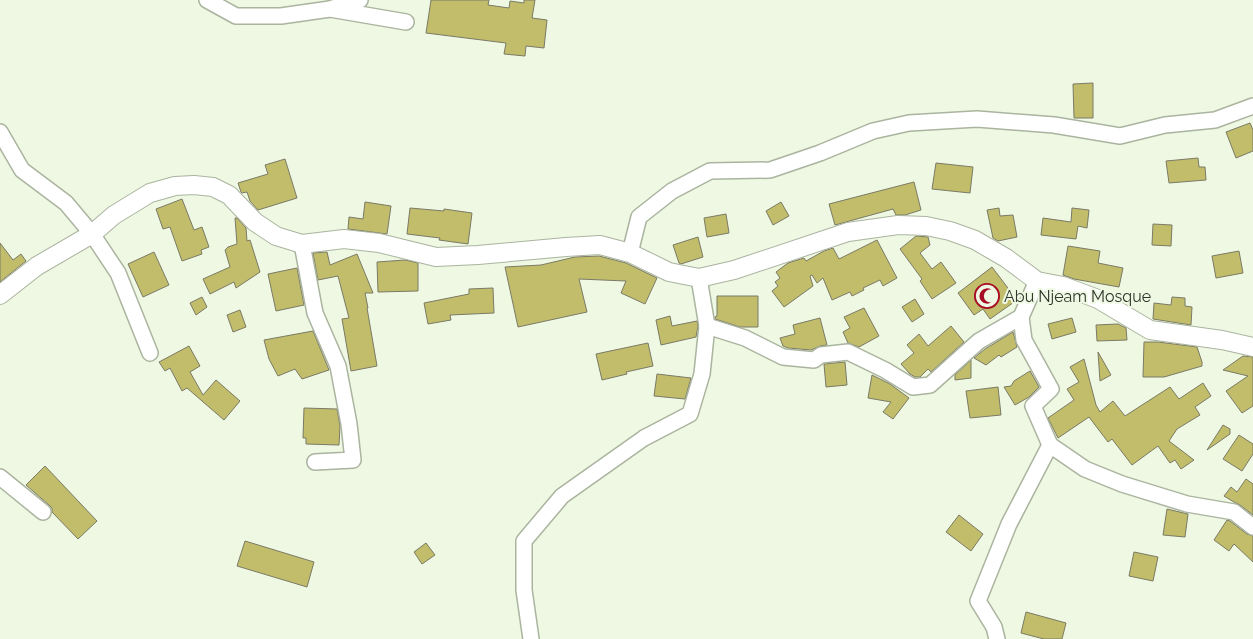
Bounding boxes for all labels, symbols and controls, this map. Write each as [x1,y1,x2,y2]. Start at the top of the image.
mosque icon: Abu Njeam Mosque [974,283,1000,309]
place label: Abu Njeam Mosque [1004,287,1151,306]

